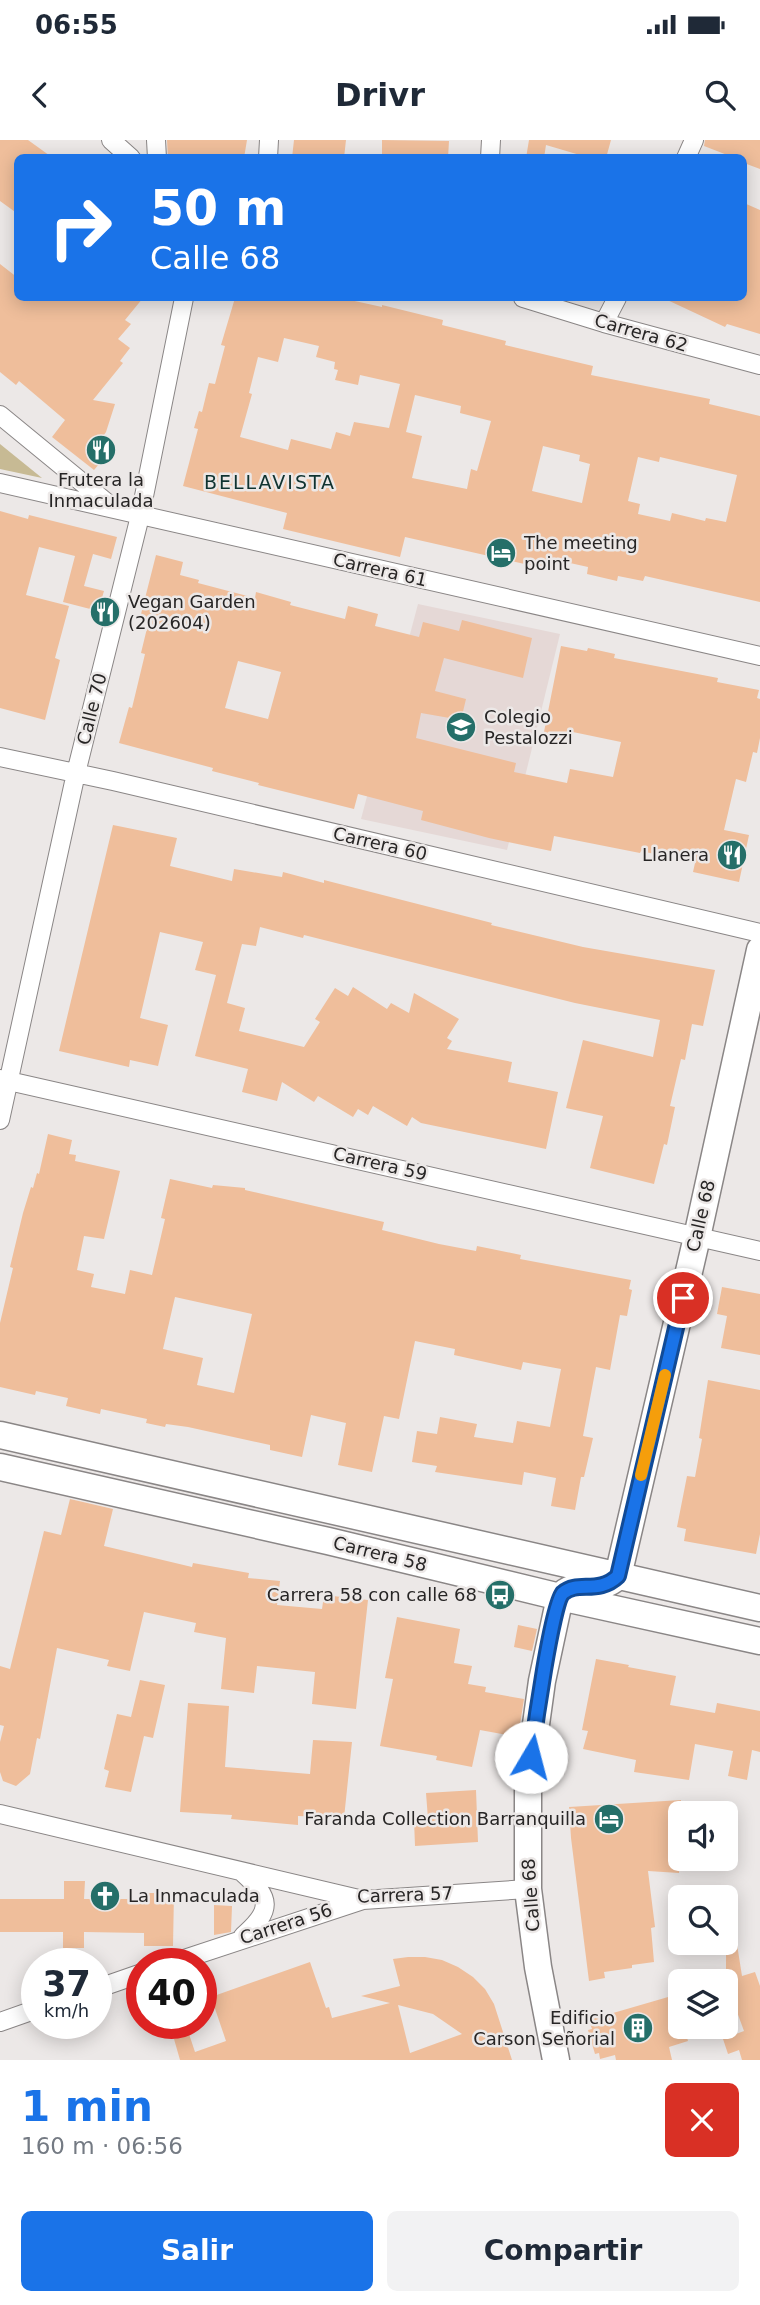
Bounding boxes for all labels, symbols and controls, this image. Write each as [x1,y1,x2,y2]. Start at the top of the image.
text: 06:55 [35,10,118,40]
icon: back [21,76,59,114]
text: Drivr [335,76,425,114]
icon: search [701,76,739,114]
text: 50 m [150,180,286,237]
icon: right [35,182,126,273]
text: Calle 68 [150,239,280,277]
street label: Carrera 62 [592,309,690,356]
restaurant icon: Frutera la Inmaculada [84,433,118,467]
place label: Frutera la Inmaculada [48,469,154,511]
district label: BELLAVISTA [204,471,336,493]
place label: The meeting point [523,532,638,574]
hotel icon: The meeting point [484,536,518,570]
street label: Carrera 61 [331,549,429,591]
place label: Vegan Garden (202604) [128,591,256,633]
restaurant icon: Vegan Garden (202604) [88,595,122,629]
street label: Calle 70 [72,671,111,747]
place label: Colegio Pestalozzi [484,706,573,748]
school or university icon: Colegio Pestalozzi [444,710,478,744]
street label: Carrera 60 [331,823,429,865]
restaurant icon: Llanera [715,838,749,872]
place label: Llanera [642,844,709,865]
street label: Carrera 59 [331,1143,429,1185]
street label: Calle 68 [682,1178,719,1254]
pin [653,1268,713,1328]
icon: arrive [664,1279,702,1317]
street label: Carrera 58 [331,1532,429,1575]
bus stop icon: Carrera 58 con calle 68 [483,1578,517,1612]
place label: Carrera 58 con calle 68 [267,1584,477,1605]
position arrow [494,1720,568,1794]
map controls [668,1801,738,2039]
button: sound [668,1801,738,1871]
hotel icon: Faranda Collection Barranquilla [592,1802,626,1836]
place label: Faranda Collection Barranquilla [304,1808,586,1829]
street label: Calle 68 [517,1858,544,1932]
church icon: La Inmaculada [88,1879,122,1913]
street label: Carrera 57 [357,1882,453,1907]
place label: La Inmaculada [128,1885,260,1906]
button: search [668,1885,738,1955]
street label: Carrera 56 [237,1899,335,1948]
speed limit sign: 40 [126,1948,217,2039]
text: 37 [42,1964,91,2004]
button: layers [668,1969,738,2039]
text: km/h [44,2000,89,2021]
place label: Edificio Carson Señorial [473,2007,615,2049]
building icon: Edificio Carson Señorial [621,2011,655,2045]
text: 1 min [21,2082,153,2131]
button: close [665,2083,739,2157]
text: 160 m · 06:56 [21,2133,183,2159]
button: Salir [21,2211,373,2291]
button: Compartir [387,2211,739,2291]

